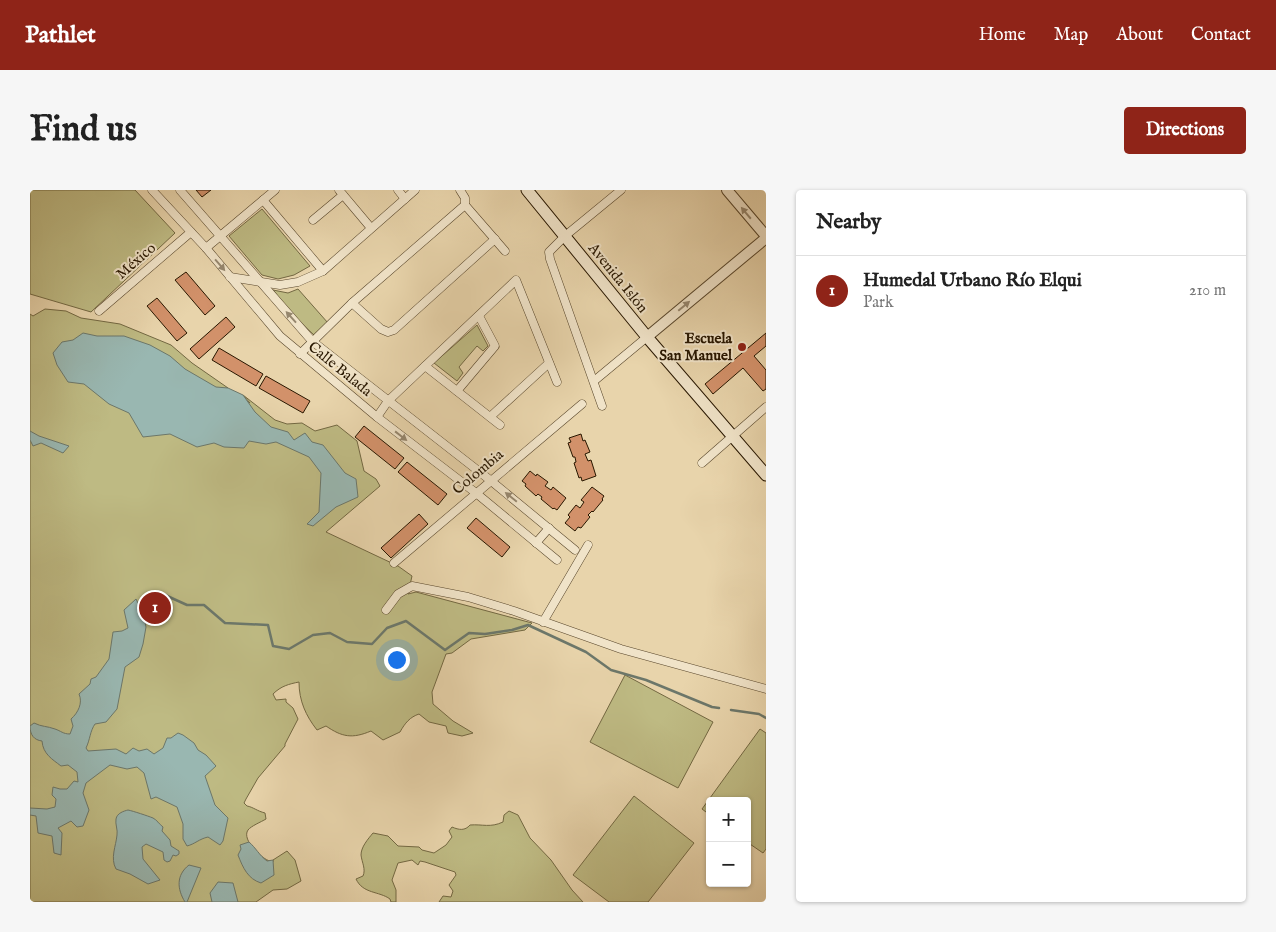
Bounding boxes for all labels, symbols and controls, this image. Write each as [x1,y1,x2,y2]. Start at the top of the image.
text: Pathlet [25,20,96,51]
text: Home [979,24,1026,47]
text: Map [1054,24,1088,47]
text: About [1116,24,1163,47]
text: Contact [1191,24,1251,47]
button: Directions [1124,107,1246,154]
text: Find us [30,108,137,153]
one-way arrow [741,207,752,220]
text: Nearby [816,209,881,236]
street label: Avenida Islón [583,238,652,317]
street label: México [112,239,160,283]
one-way arrow [214,258,225,271]
text: Humedal Urbano Río Elqui [863,269,1082,293]
text: 1 [829,281,835,301]
text: 210 m [1189,281,1226,301]
text: Park [863,293,893,313]
one-way arrow [678,301,691,312]
one-way arrow [285,311,296,324]
place label: Escuela San Manuel [659,329,733,365]
street label: Calle Balada [304,337,376,401]
marker: Escuela San Manuel [736,341,748,353]
one-way arrow [394,430,407,441]
street label: Colombia [449,445,508,499]
one-way arrow [505,492,518,503]
pin: 1 [139,589,171,627]
your location [384,647,410,673]
map controls [706,797,751,887]
button: + [706,797,751,842]
button: − [706,842,751,887]

